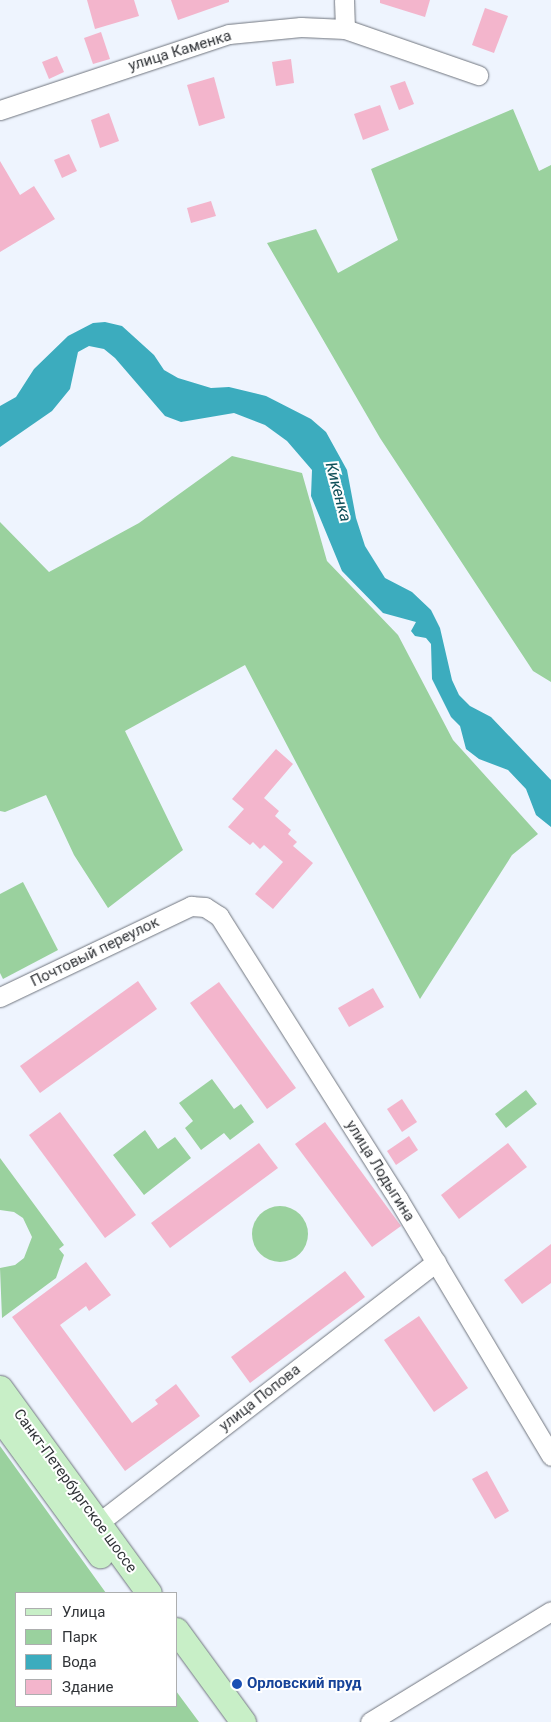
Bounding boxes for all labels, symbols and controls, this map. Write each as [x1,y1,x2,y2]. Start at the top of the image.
street label: улица Каменка [126,27,234,75]
water label: Кикенка [321,460,355,524]
street label: Почтовый переулок [28,913,162,991]
street label: улица Лодыгина [342,1117,418,1225]
street label: улица Попова [216,1361,304,1435]
street label: Санкт-Петербургское шоссе [10,1406,140,1576]
legend [15,1592,178,1707]
text: Улица [62,1603,105,1621]
text: Парк [62,1628,97,1646]
text: Вода [62,1653,97,1671]
place label: Орловский пруд [247,1675,362,1693]
text: Здание [62,1678,113,1696]
marker: Орловский пруд [231,1678,243,1690]

